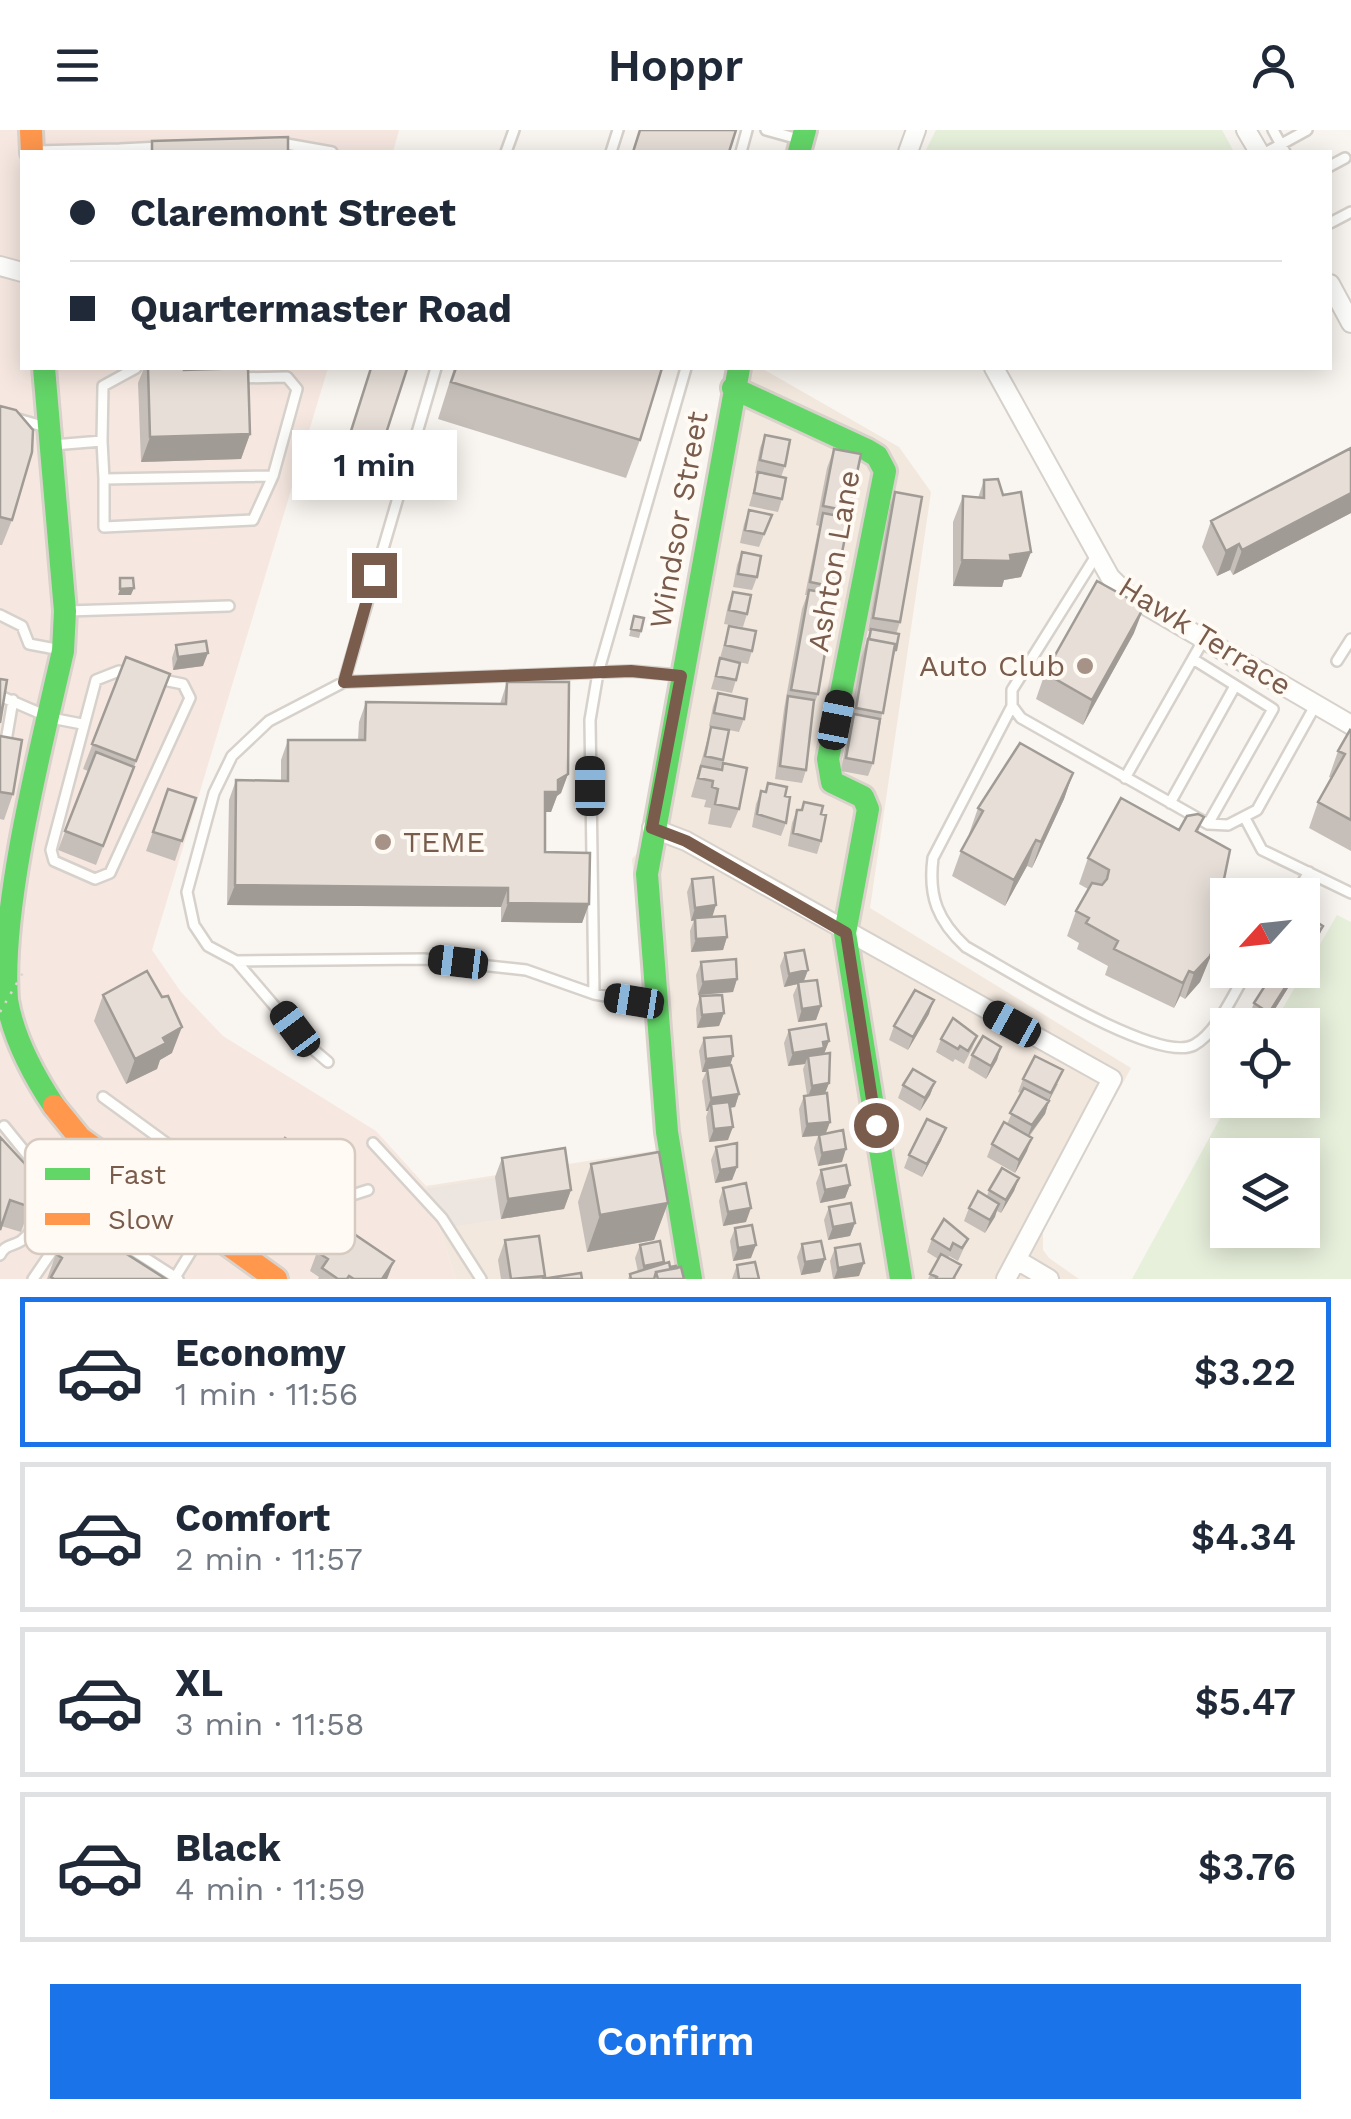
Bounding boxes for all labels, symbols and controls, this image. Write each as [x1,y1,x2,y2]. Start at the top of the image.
icon: menu [50,38,105,93]
icon: person [1246,38,1301,93]
text: Hoppr [608,39,743,92]
text: Claremont Street [130,191,456,235]
text: Quartermaster Road [130,287,512,331]
street label: Windsor Street [642,408,715,631]
callout: 1 min [292,430,456,500]
text: 1 min [333,446,416,484]
street label: Ashton Lane [800,467,867,655]
route end [352,553,397,598]
street label: Hawk Terrace [1113,569,1298,703]
place label: Auto Club [919,648,1065,683]
marker: Auto Club [1074,655,1096,677]
car [816,688,856,752]
car [575,756,605,816]
place label: TEME [403,824,485,859]
marker: TEME [372,831,394,853]
north arrow [1210,878,1320,988]
map controls [1210,878,1320,1248]
car [426,943,490,981]
car [602,981,666,1021]
car [265,996,325,1062]
car [978,996,1046,1052]
button: locate [1210,1008,1320,1118]
route start [854,1103,899,1148]
button: layers [1210,1138,1320,1248]
legend [25,1139,355,1254]
text: Fast [108,1158,166,1191]
text: Slow [108,1203,174,1236]
icon: car [55,1327,145,1417]
text: Economy [175,1331,346,1375]
text: $3.22 [1194,1350,1296,1394]
text: 1 min · 11:56 [175,1375,358,1413]
icon: car [55,1492,145,1582]
text: Comfort [175,1496,330,1540]
text: $4.34 [1191,1515,1296,1559]
text: 2 min · 11:57 [175,1540,363,1578]
icon: car [55,1657,145,1747]
text: XL [175,1661,223,1705]
text: $5.47 [1195,1680,1296,1724]
text: 3 min · 11:58 [175,1705,365,1743]
icon: car [55,1822,145,1912]
text: Black [175,1826,281,1870]
text: $3.76 [1198,1845,1296,1889]
text: 4 min · 11:59 [175,1870,366,1908]
button: Confirm [50,1984,1301,2099]

